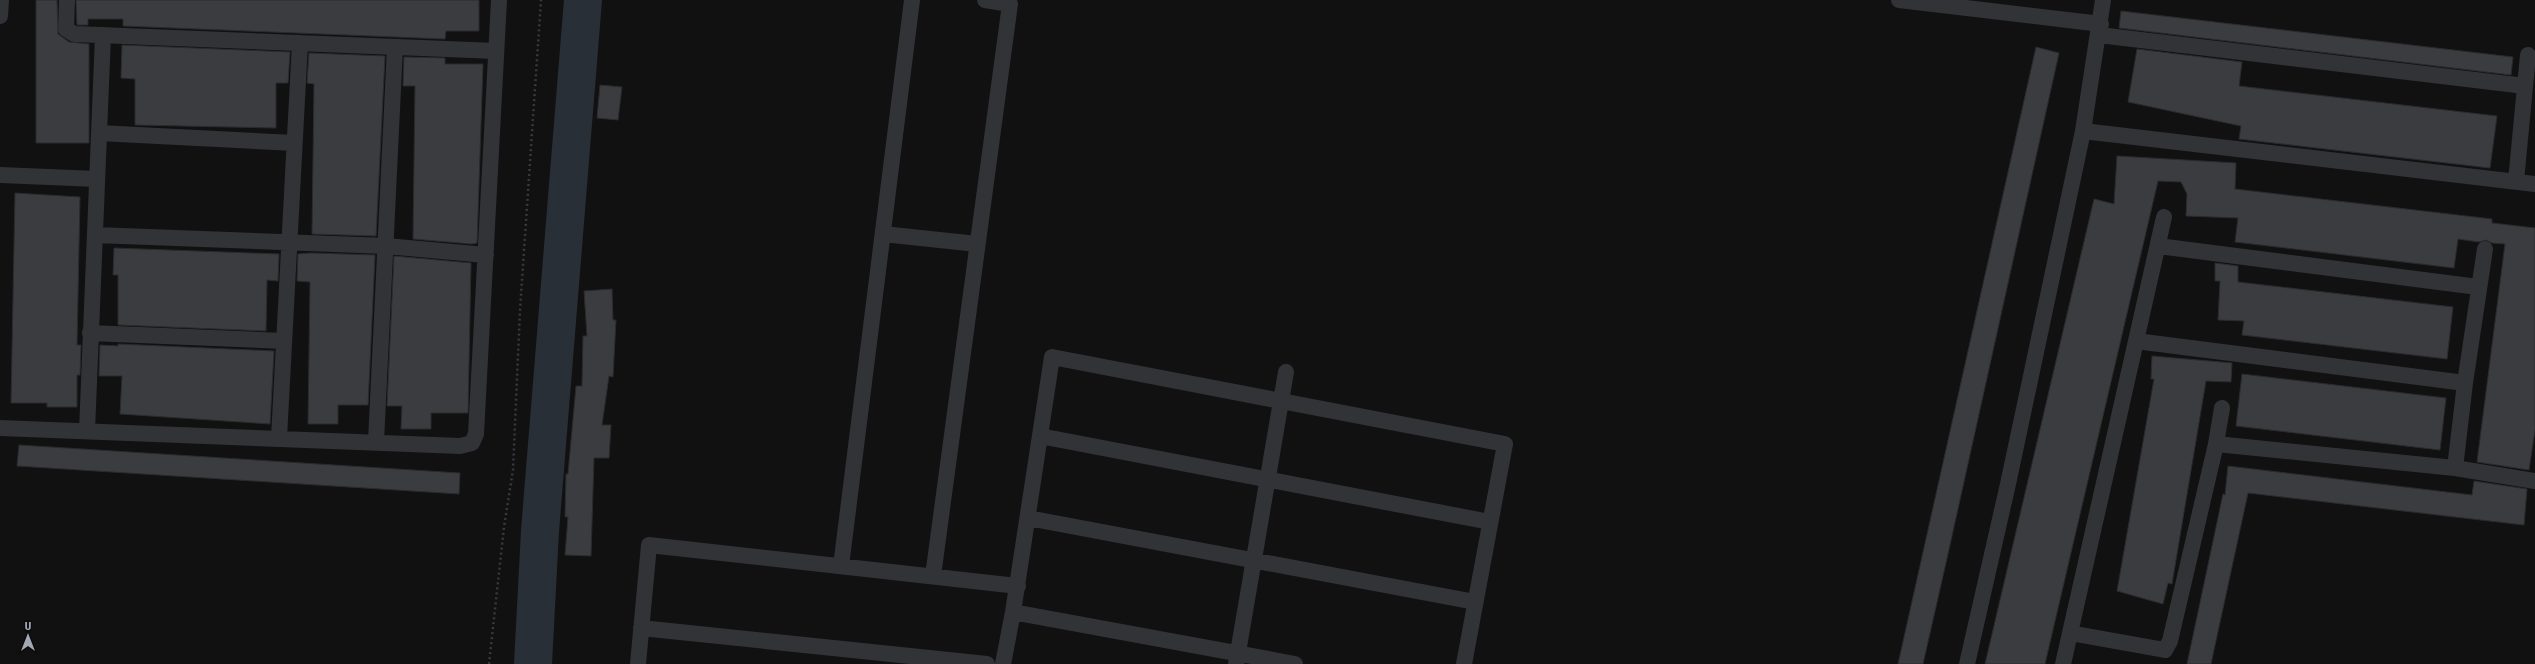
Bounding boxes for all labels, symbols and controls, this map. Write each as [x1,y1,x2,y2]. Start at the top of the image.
north arrow [8,616,48,656]
text: U [25,620,31,633]

